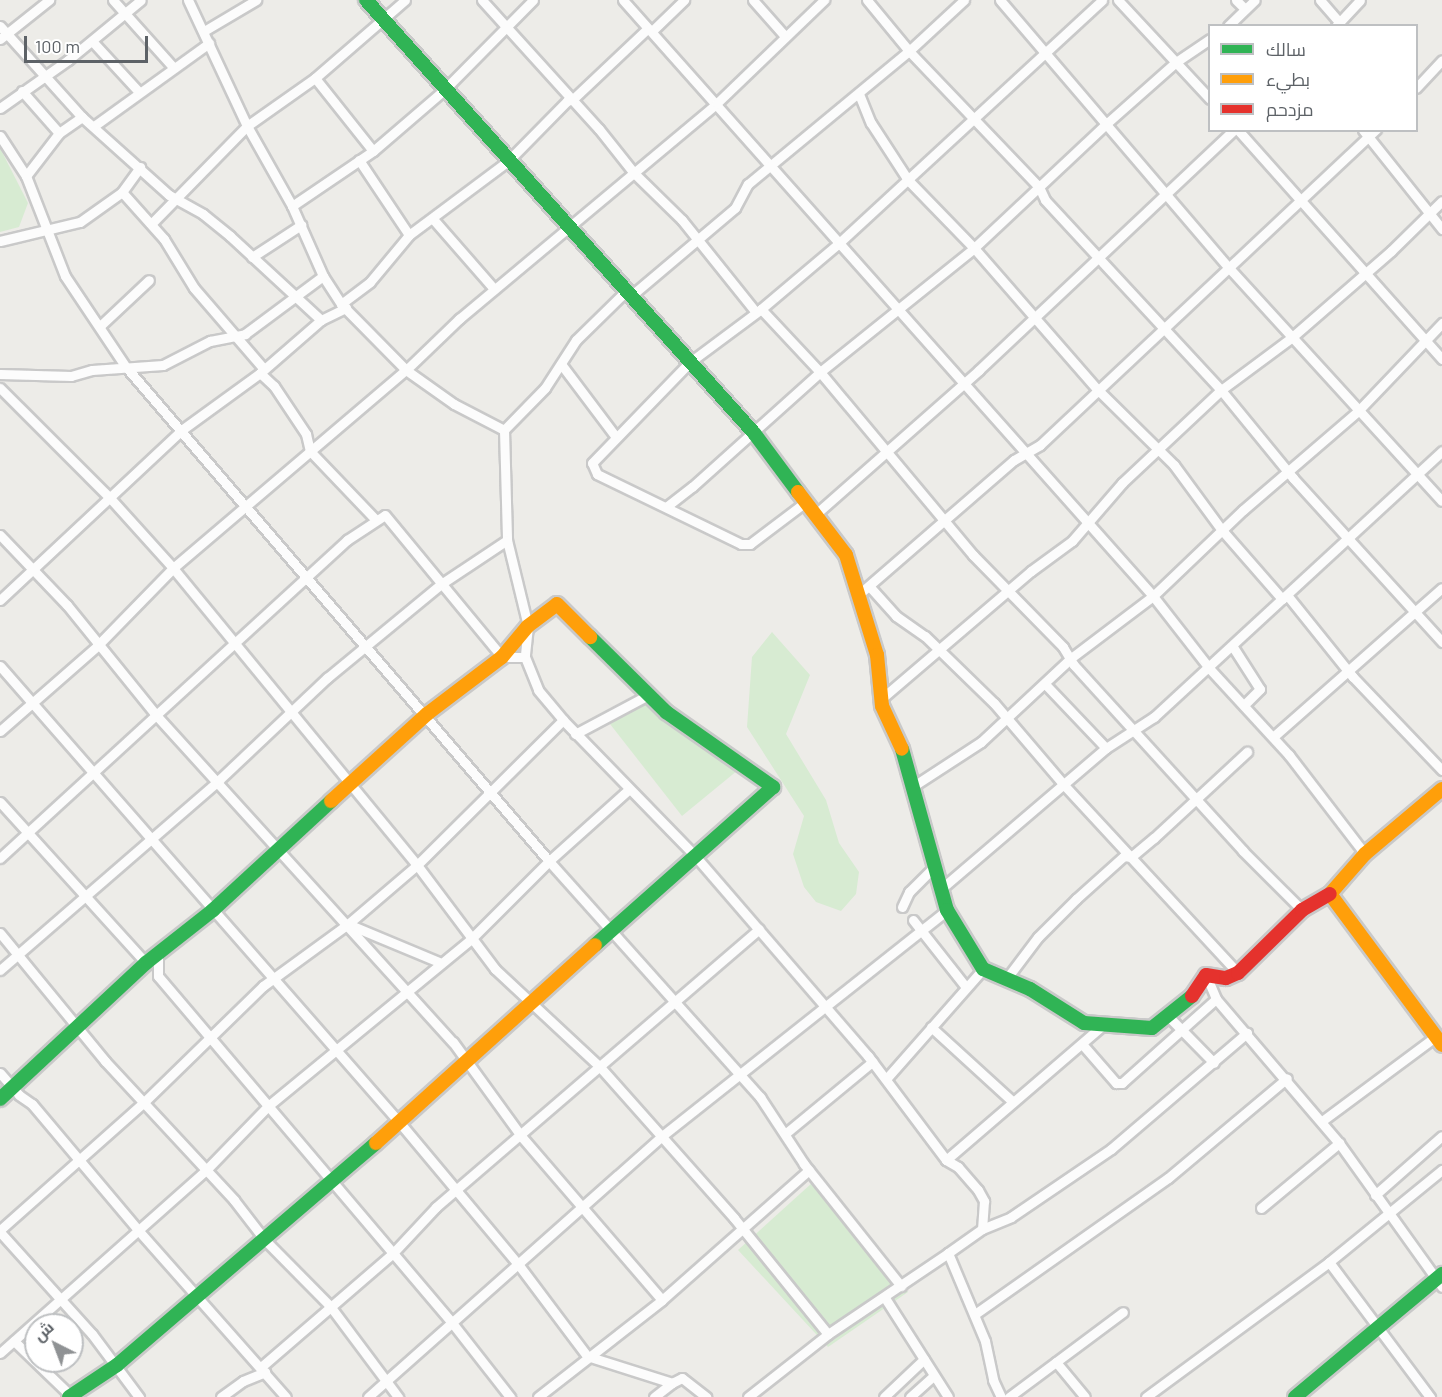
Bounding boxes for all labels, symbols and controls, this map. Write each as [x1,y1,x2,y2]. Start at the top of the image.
scale bar [27,24,152,62]
legend [1208,24,1418,132]
text: 100 m [35,35,80,57]
text: سالك [1266,38,1306,60]
text: بطيء [1266,68,1310,90]
text: مزدحم [1266,98,1314,120]
north arrow [24,1313,84,1373]
text: ش [29,1317,57,1345]

